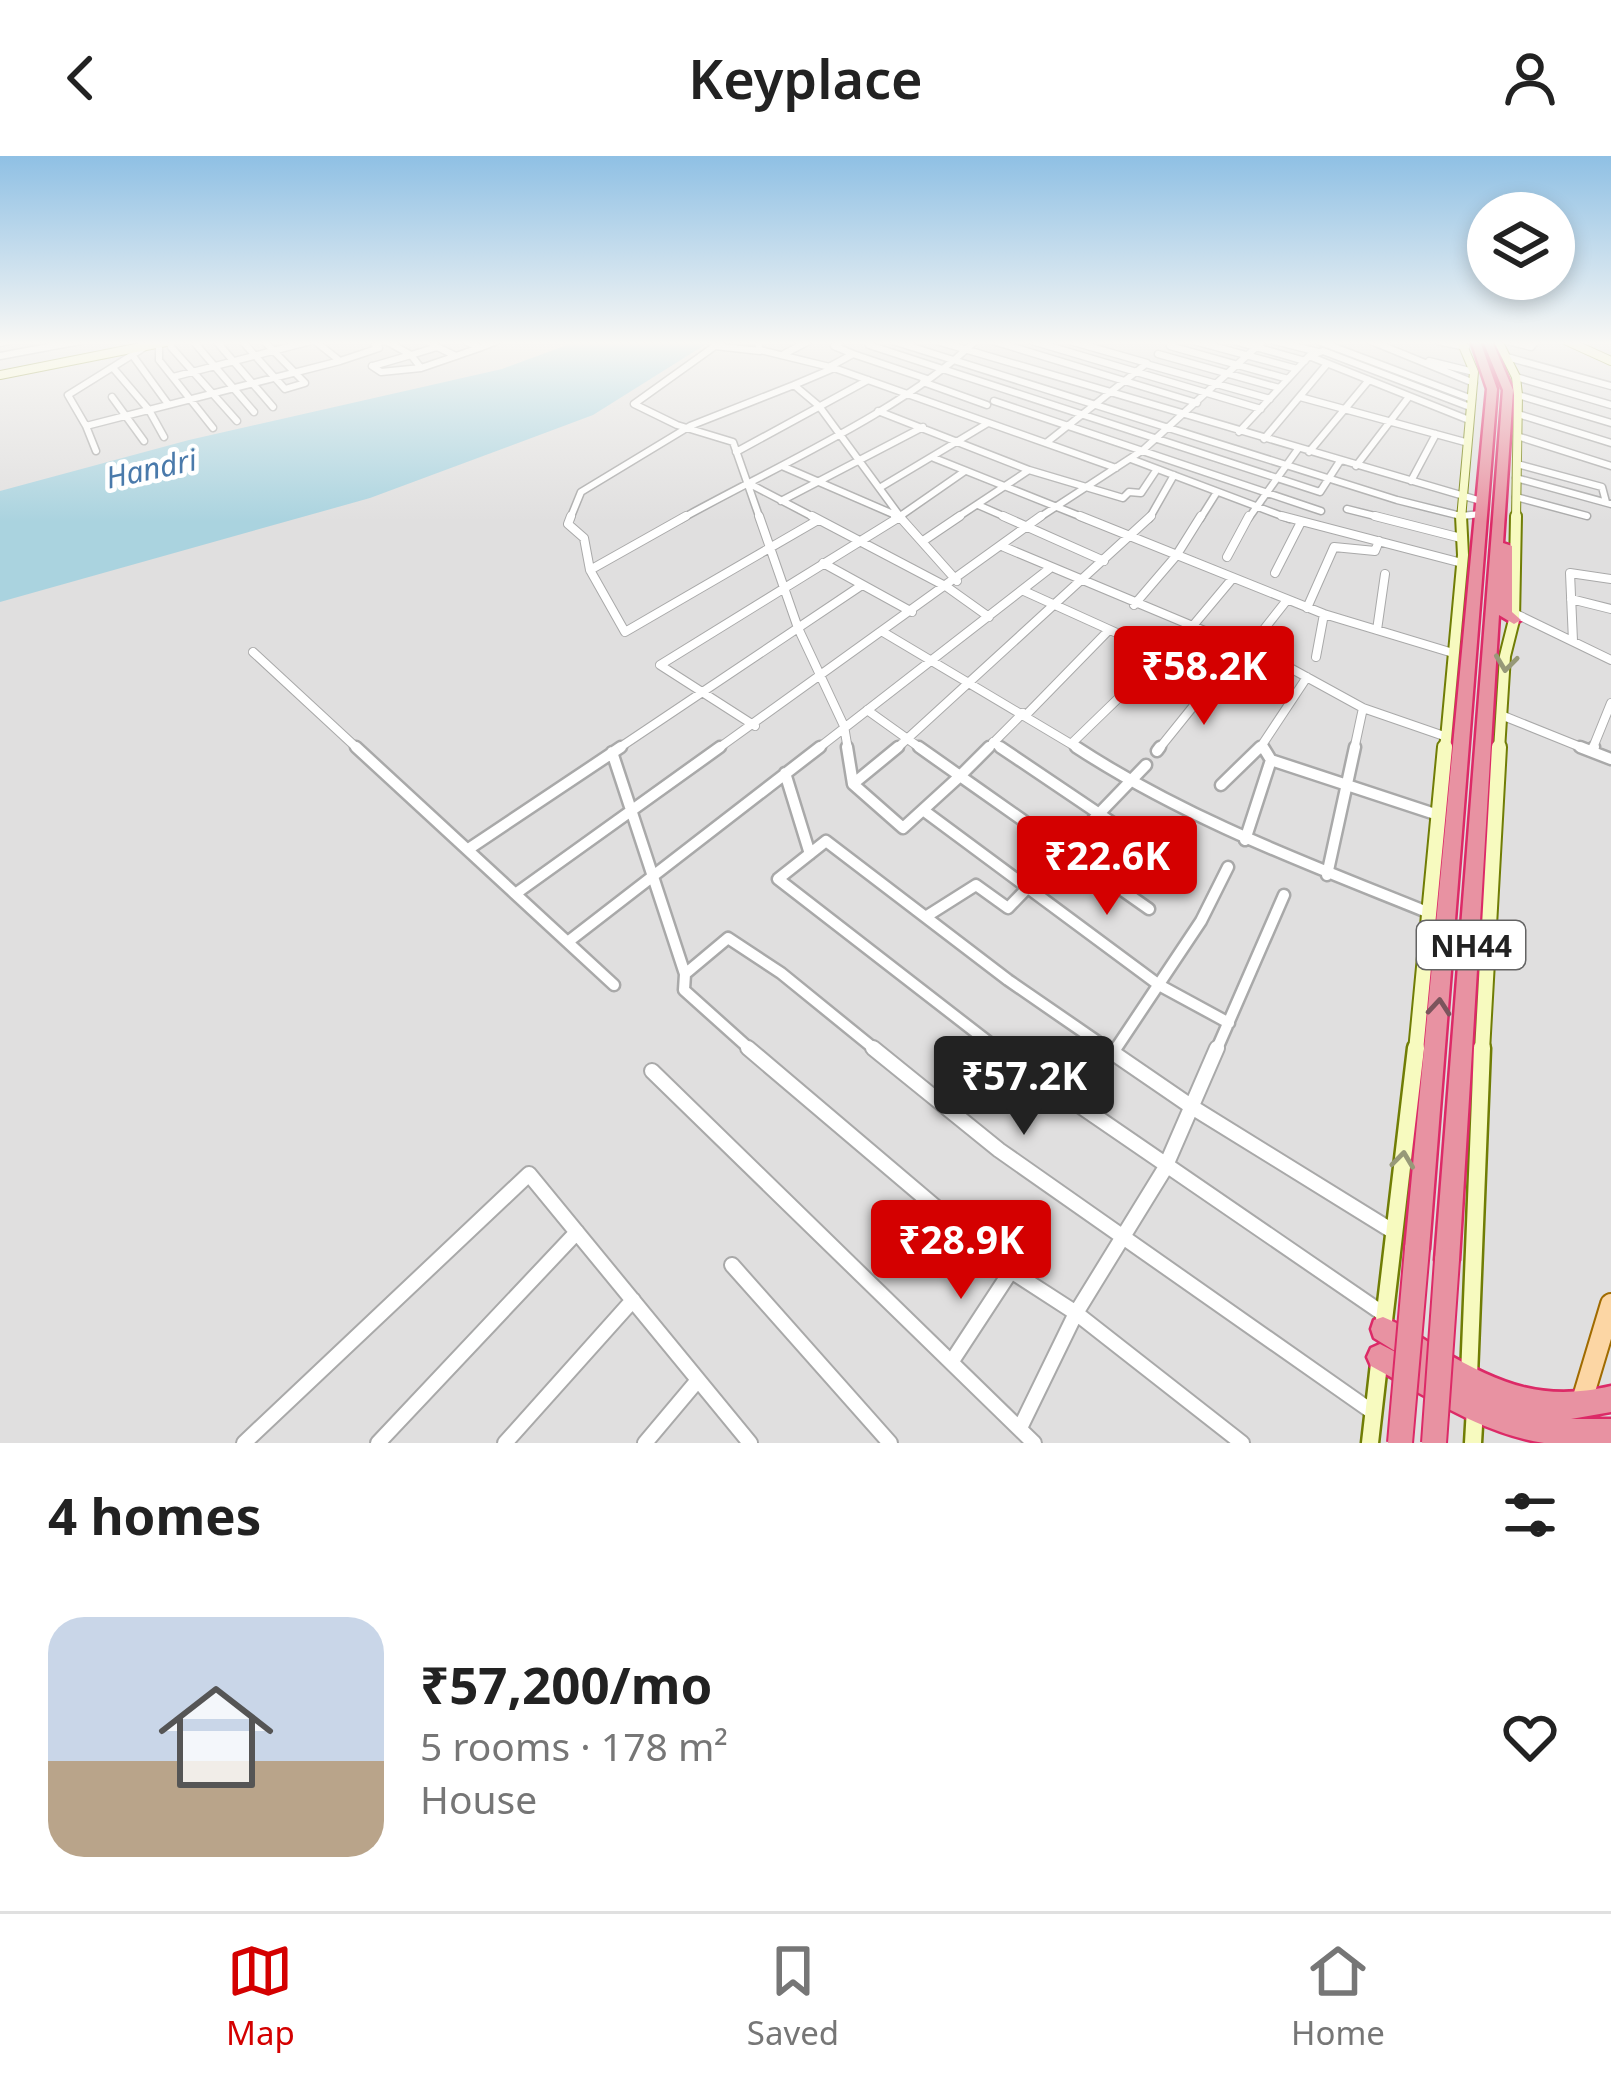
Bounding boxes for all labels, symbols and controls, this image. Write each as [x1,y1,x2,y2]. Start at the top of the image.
text: Keyplace [688,41,923,115]
icon: back [48,45,114,111]
icon: person [1497,45,1563,111]
map controls [1467,192,1575,300]
button: layers [1467,192,1575,300]
water label: Handri [102,438,201,498]
pin: ₹58.2K [1106,626,1302,728]
text: ₹58.2K [1141,638,1267,691]
one-way arrow [1493,653,1519,673]
pin: ₹22.6K [1009,816,1205,918]
text: ₹22.6K [1044,828,1170,881]
road number: NH44 [1417,921,1525,969]
one-way arrow [1426,997,1451,1016]
pin: ₹57.2K [926,1036,1122,1138]
text: ₹57.2K [961,1048,1087,1101]
one-way arrow [1389,1150,1415,1170]
pin: ₹28.9K [863,1200,1059,1302]
text: ₹28.9K [898,1212,1024,1265]
text: 4 homes [48,1480,261,1550]
icon: filters [1497,1482,1563,1548]
text: ₹57,200/mo [420,1649,712,1719]
icon: home [144,1665,288,1809]
icon: heart [1497,1704,1563,1770]
text: 5 rooms · 178 m² [420,1719,728,1772]
text: House [420,1772,537,1825]
tab: Map [226,1938,295,2055]
tab: Saved [747,1938,839,2055]
tab: Home [1291,1938,1385,2055]

